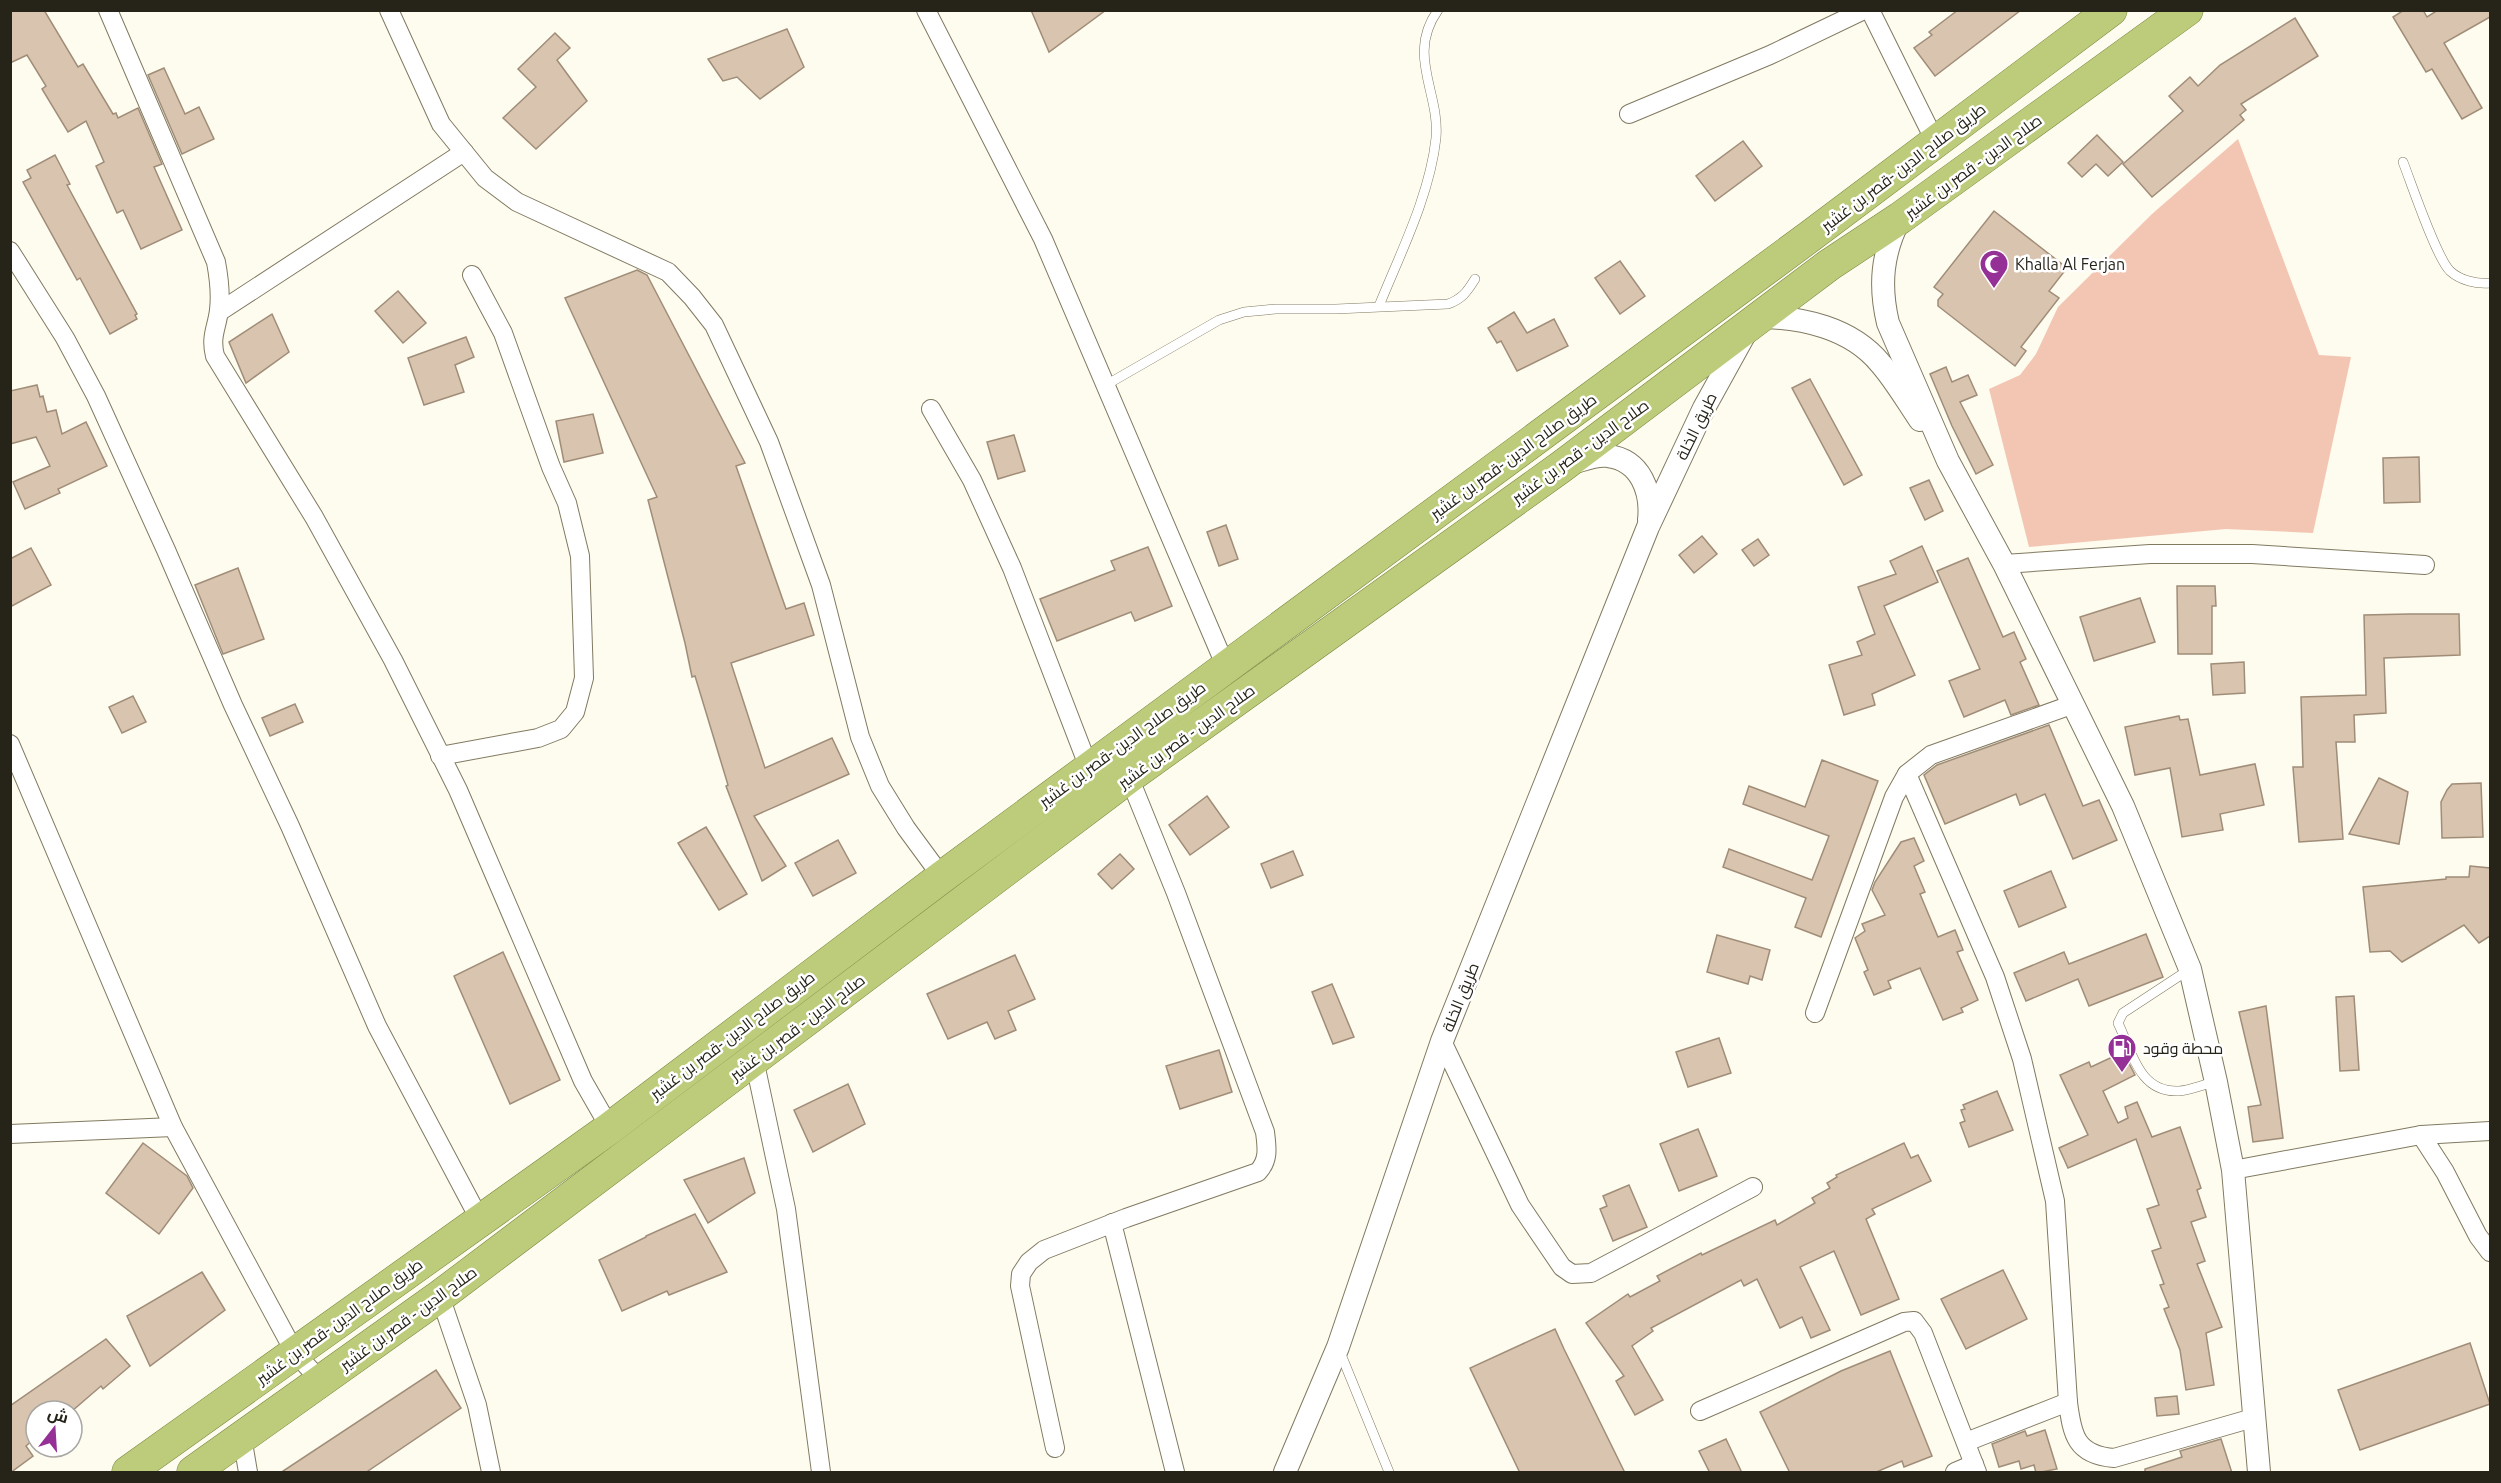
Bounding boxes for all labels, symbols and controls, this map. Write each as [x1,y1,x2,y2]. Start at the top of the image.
street label: طريق صلاح الدين -قصر بن غشير [1816,99,1991,238]
street label: صلاح الدين - قصر بن غشير [1900,110,2047,225]
mosque icon: Khalla Al Ferjan [1978,248,2010,290]
place label: Khalla Al Ferjan [2015,255,2125,273]
street label: طريق الخلة [1672,389,1722,464]
street label: طريق صلاح الدين -قصر بن غشير [1426,390,1601,525]
street label: صلاح الدين - قصر بن غشير [1507,395,1654,510]
street label: طريق صلاح الدين -قصر بن غشير [1035,678,1210,813]
street label: صلاح الدين - قصر بن غشير [1113,680,1260,795]
street label: طريق الخلة [1438,960,1484,1035]
street label: طريق صلاح الدين -قصر بن غشير [645,967,820,1106]
street label: صلاح الدين - قصر بن غشير [725,970,870,1087]
fuel station icon: محطة وقود [2106,1032,2138,1074]
place label: محطة وقود [2143,1039,2223,1058]
street label: طريق صلاح الدين -قصر بن غشير [252,1255,427,1390]
street label: صلاح الدين - قصر بن غشير [335,1262,482,1377]
north arrow [24,1399,84,1459]
text: ش [46,1403,71,1427]

